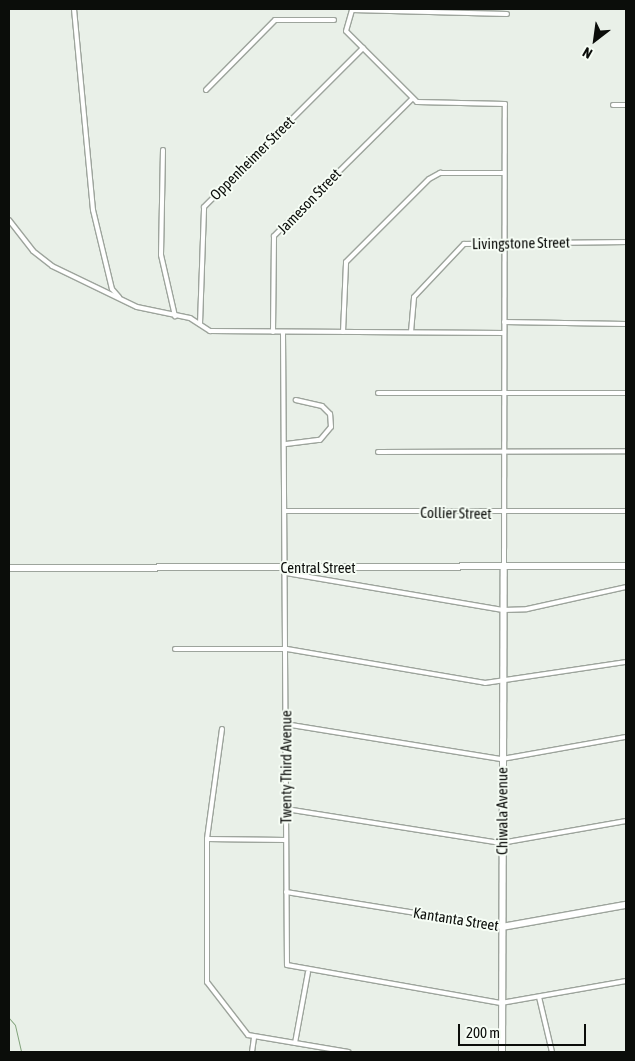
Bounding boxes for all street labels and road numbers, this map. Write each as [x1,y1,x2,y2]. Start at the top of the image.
street label: Oppenheimer Street [206,112,298,204]
street label: Jameson Street [273,165,345,237]
street label: Livingstone Street [472,233,570,253]
street label: Collier Street [420,503,492,523]
street label: Central Street [280,559,356,577]
street label: Twenty Third Avenue [277,710,295,824]
street label: Chiwala Avenue [493,767,511,855]
street label: Kantanta Street [412,903,500,935]

